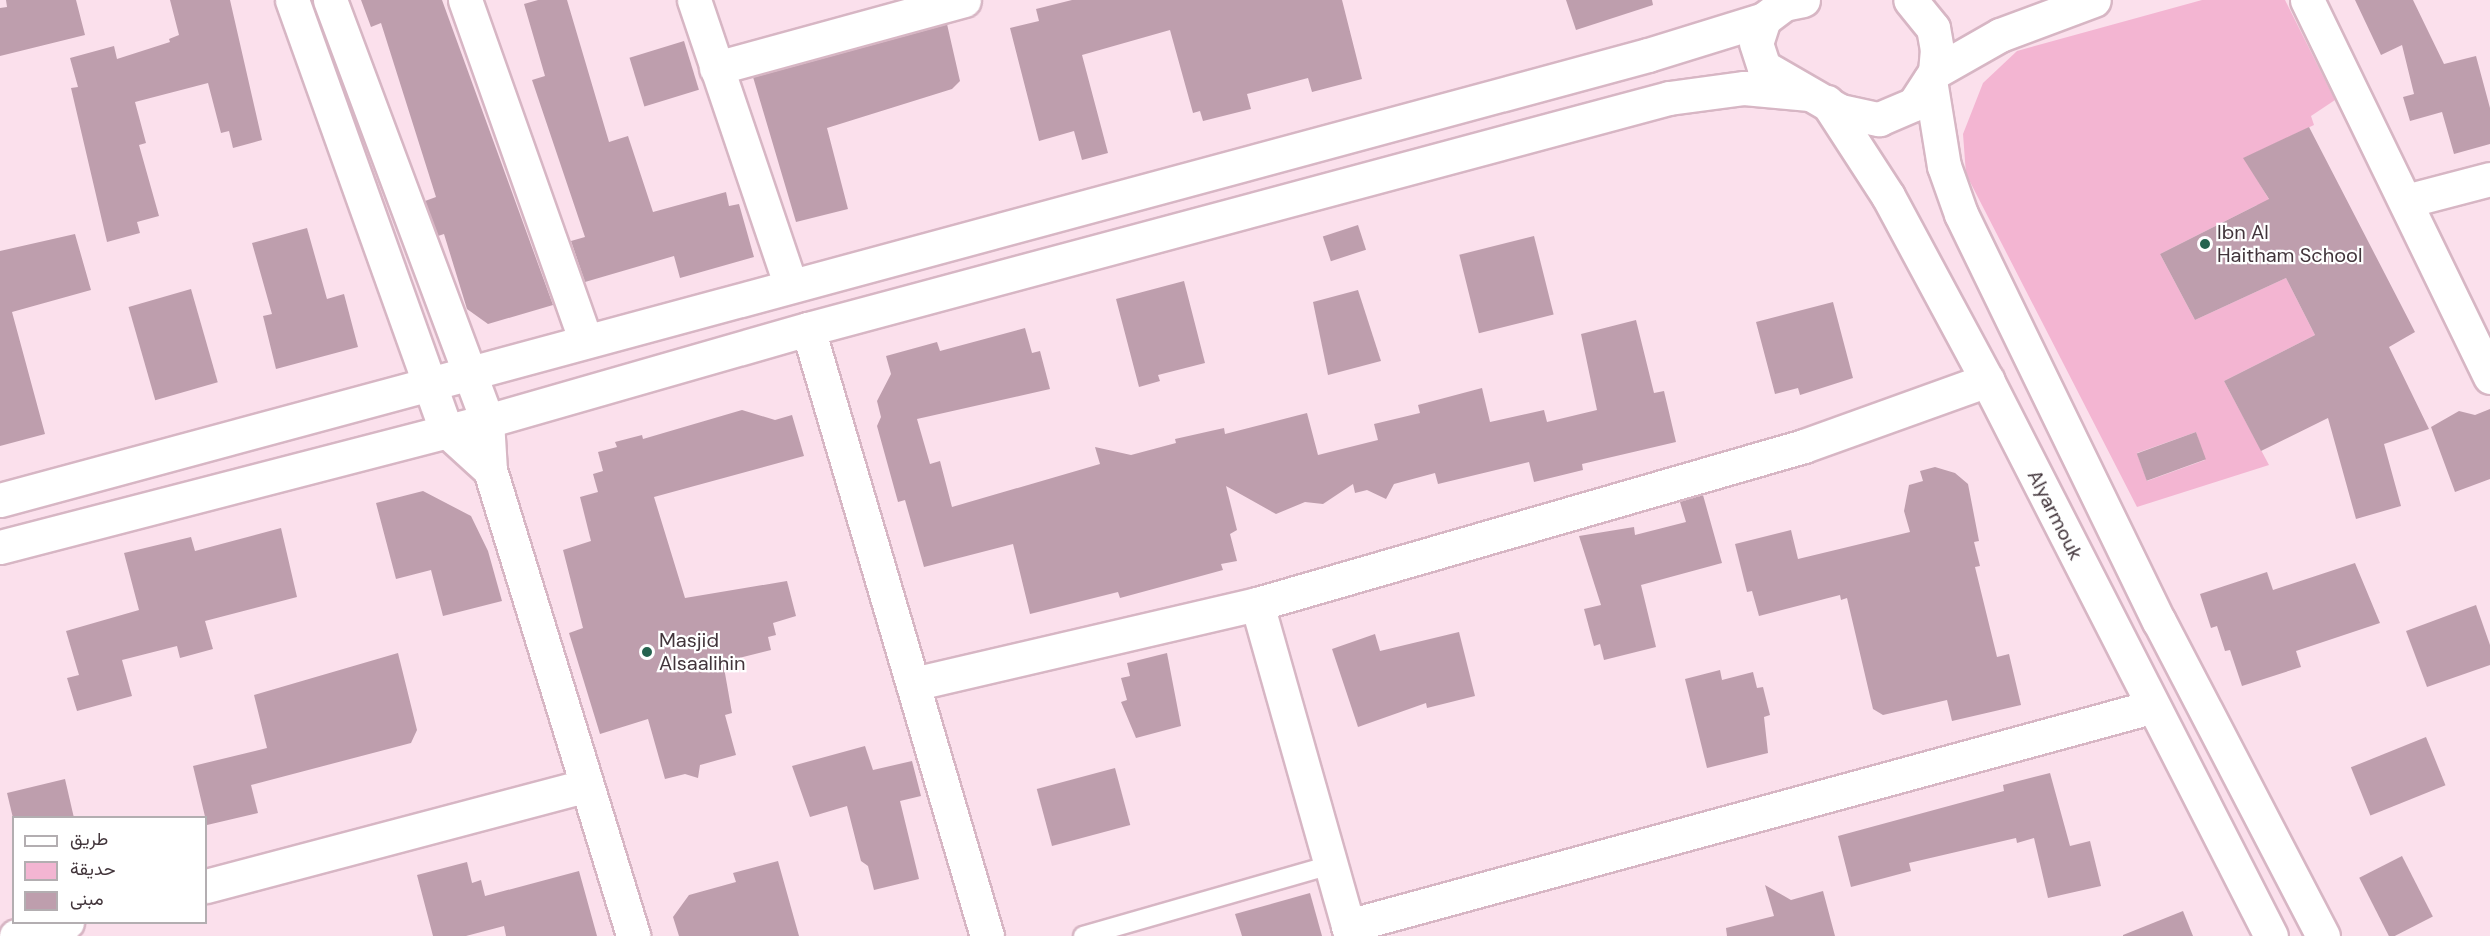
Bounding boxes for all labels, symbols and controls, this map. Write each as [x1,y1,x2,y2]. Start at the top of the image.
place label: Ibn Al Haitham School [2217,220,2362,267]
marker: Ibn Al Haitham School [2198,237,2212,251]
street label: Alyarmouk [2022,466,2088,564]
place label: Masjid Alsaalihin [659,628,746,675]
marker: Masjid Alsaalihin [640,645,654,659]
legend [12,816,207,924]
text: طريق [70,827,108,851]
text: حديقة [70,857,116,881]
text: مبنى [70,887,104,911]

